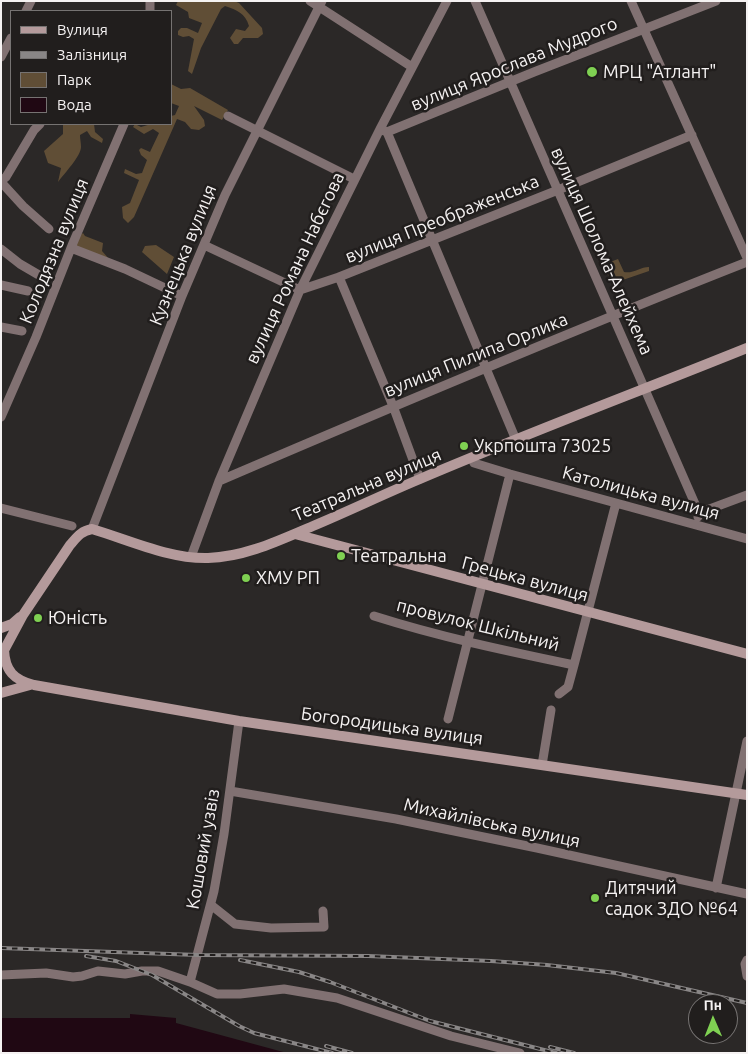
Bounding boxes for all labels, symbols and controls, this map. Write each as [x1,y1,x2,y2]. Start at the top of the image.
legend [10,10,172,125]
street label: вулиця Ярослава Мудрого [407,13,621,115]
text: Вулиця [57,21,108,38]
text: Залізниця [57,46,127,63]
place label: МРЦ "Атлант" [603,61,716,83]
marker: МРЦ "Атлант" [585,65,599,79]
text: Парк [57,71,92,88]
text: Вода [57,96,92,113]
street label: вулиця Шолома-Алейхема [546,144,658,358]
street label: вулиця Романа Набєгова [241,169,349,367]
street label: вулиця Преображенська [342,170,542,268]
street label: Колодязна вулиця [15,175,93,327]
street label: Кузнецька вулиця [145,181,221,329]
street label: вулиця Пилипа Орлика [381,308,571,402]
place label: Укрпошта 73025 [474,435,611,457]
marker: Укрпошта 73025 [458,440,470,452]
street label: Театральна вулиця [289,444,445,526]
street label: Католицька вулиця [560,462,722,524]
place label: Театральна [351,545,447,567]
marker: Театральна [335,550,347,562]
street label: Грецька вулиця [459,552,591,606]
place label: ХМУ РП [256,567,320,589]
marker: ХМУ РП [240,572,252,584]
street label: провулок Шкільний [394,594,562,656]
place label: Юність [48,607,107,629]
marker: Юність [32,612,44,624]
street label: Богородицька вулиця [300,703,484,749]
street label: Кошовий узвіз [182,787,224,911]
street label: Михайлівська вулиця [402,794,582,852]
place label: Дитячий садок ЗДО №64 [605,877,738,920]
marker: Дитячий садок ЗДО №64 [589,892,601,904]
north arrow [688,994,738,1044]
text: Пн [703,997,722,1013]

